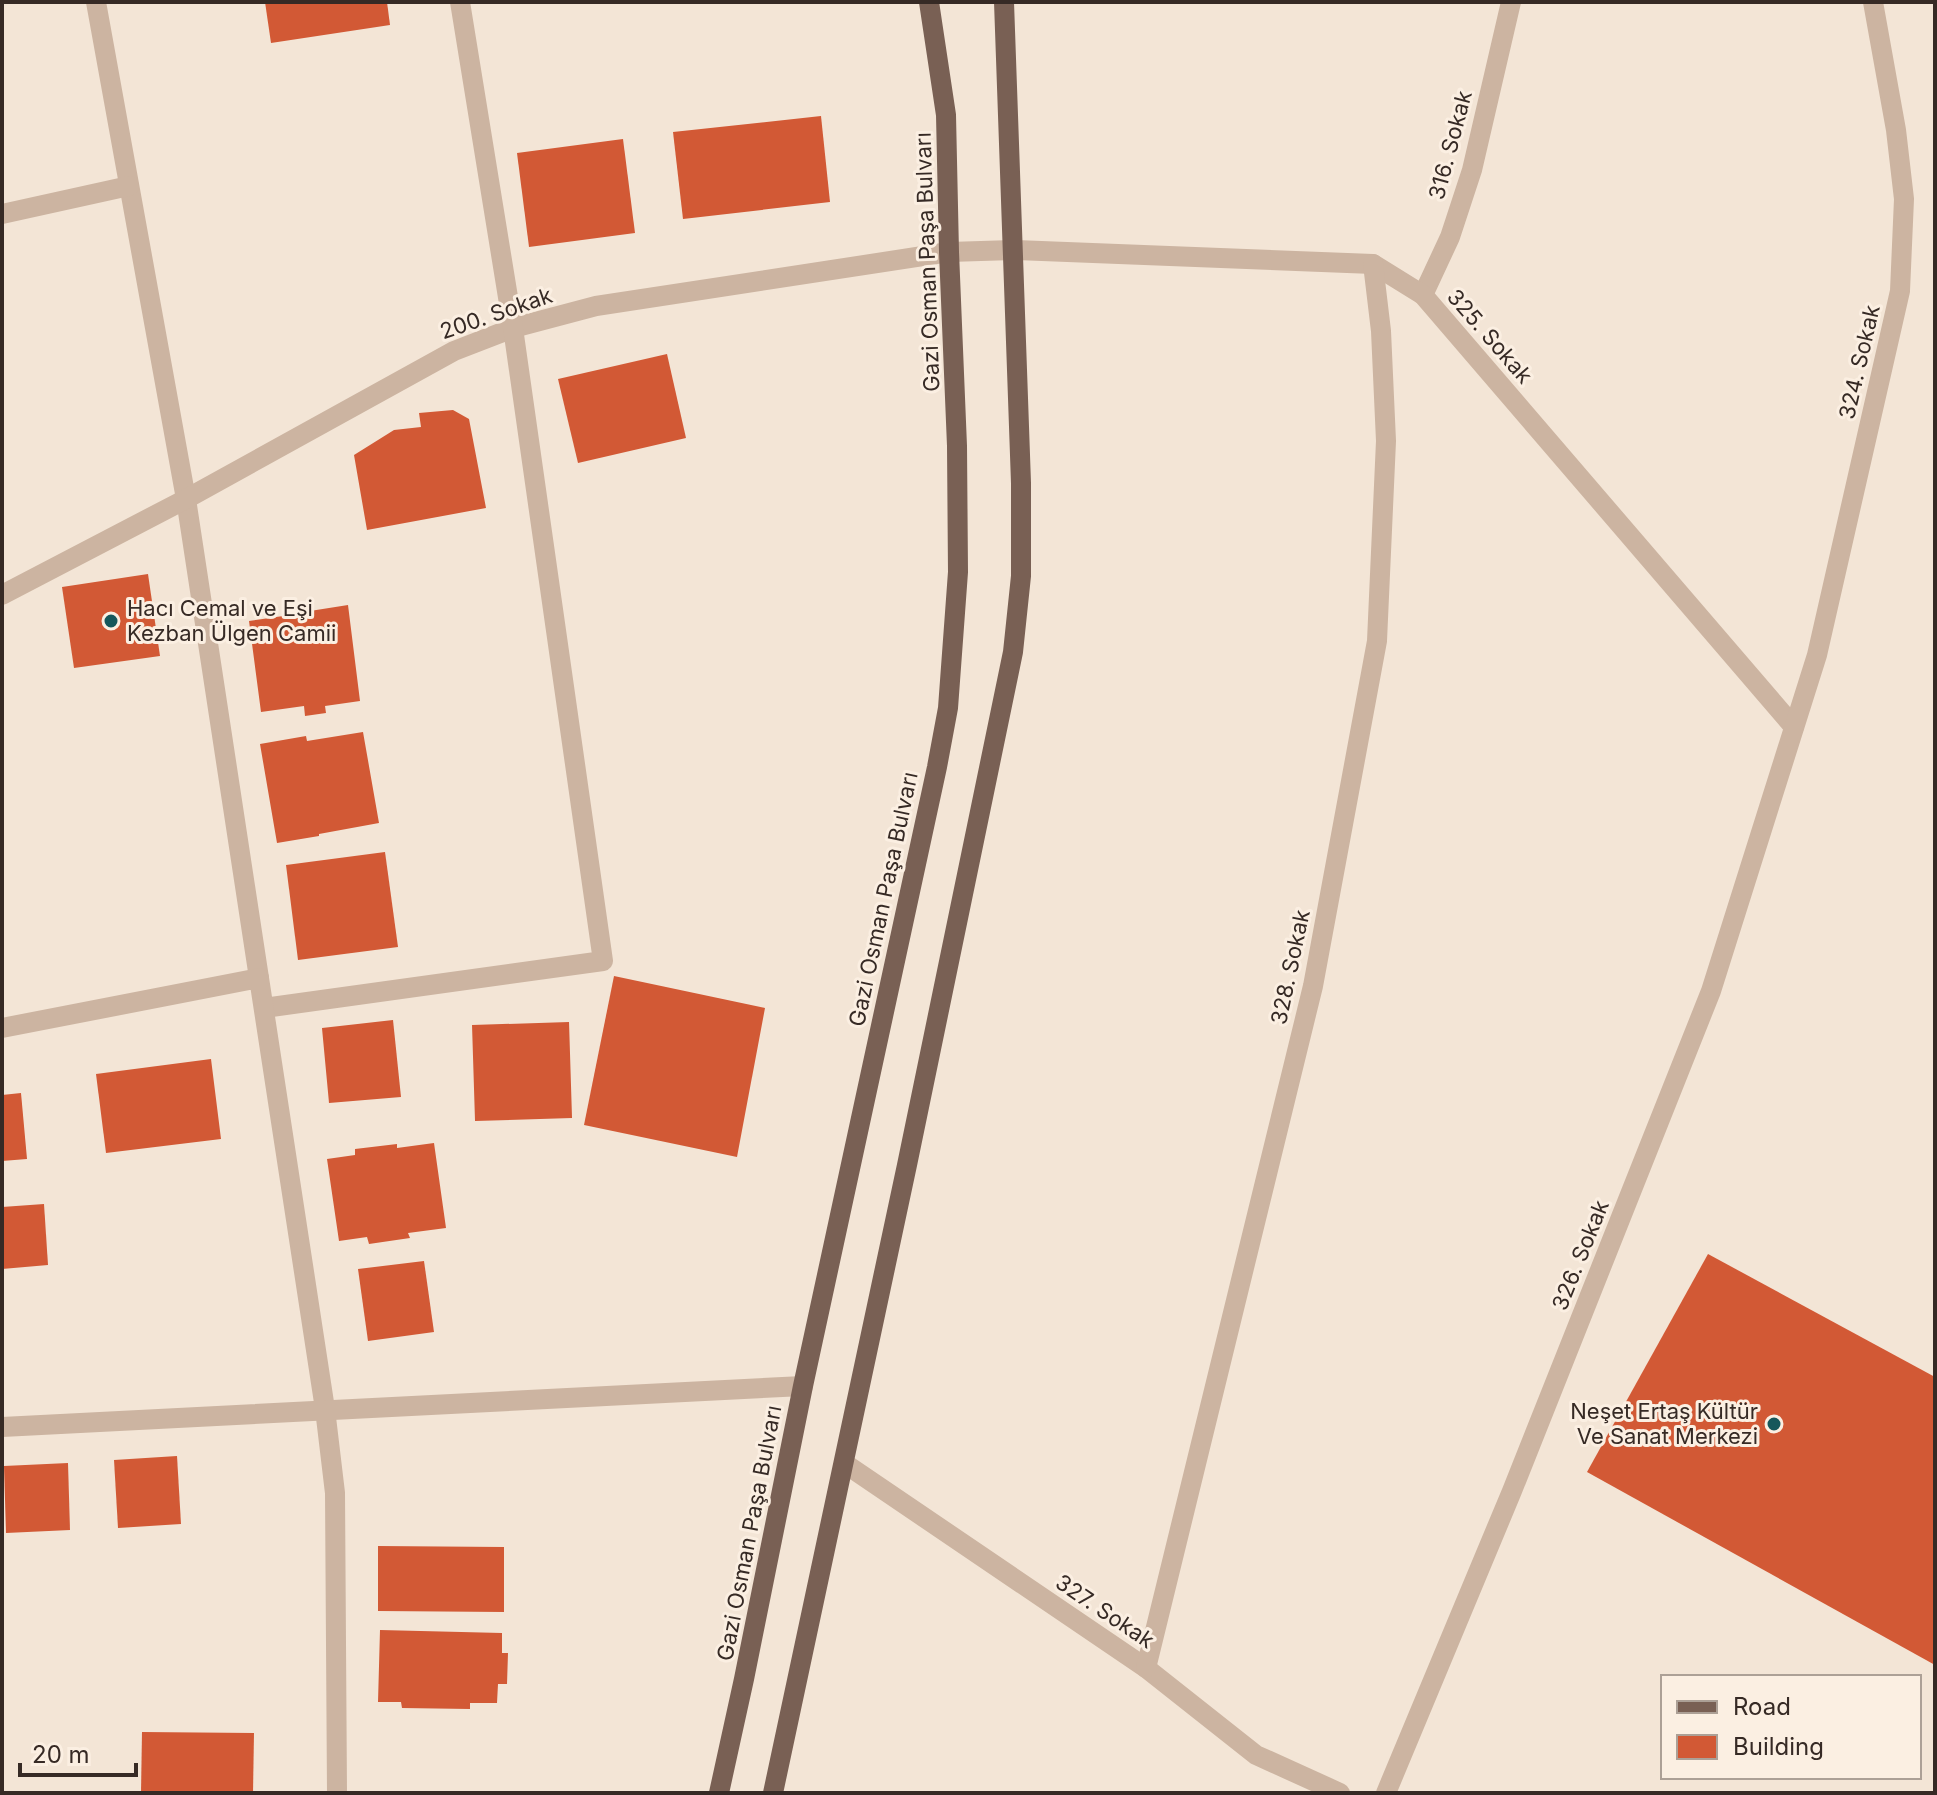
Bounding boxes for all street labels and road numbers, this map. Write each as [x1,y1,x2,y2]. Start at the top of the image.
street label: 316. Sokak [1423,88,1477,202]
street label: Gazi Osman Paşa Bulvarı [909,132,945,392]
street label: 200. Sokak [436,282,556,344]
street label: 325. Sokak [1442,284,1538,388]
street label: 324. Sokak [1833,302,1885,422]
street label: Gazi Osman Paşa Bulvarı [843,769,923,1029]
street label: 328. Sokak [1265,907,1315,1027]
street label: 326. Sokak [1546,1196,1614,1314]
street label: Gazi Osman Paşa Bulvarı [711,1403,787,1663]
street label: 327. Sokak [1051,1569,1159,1653]

